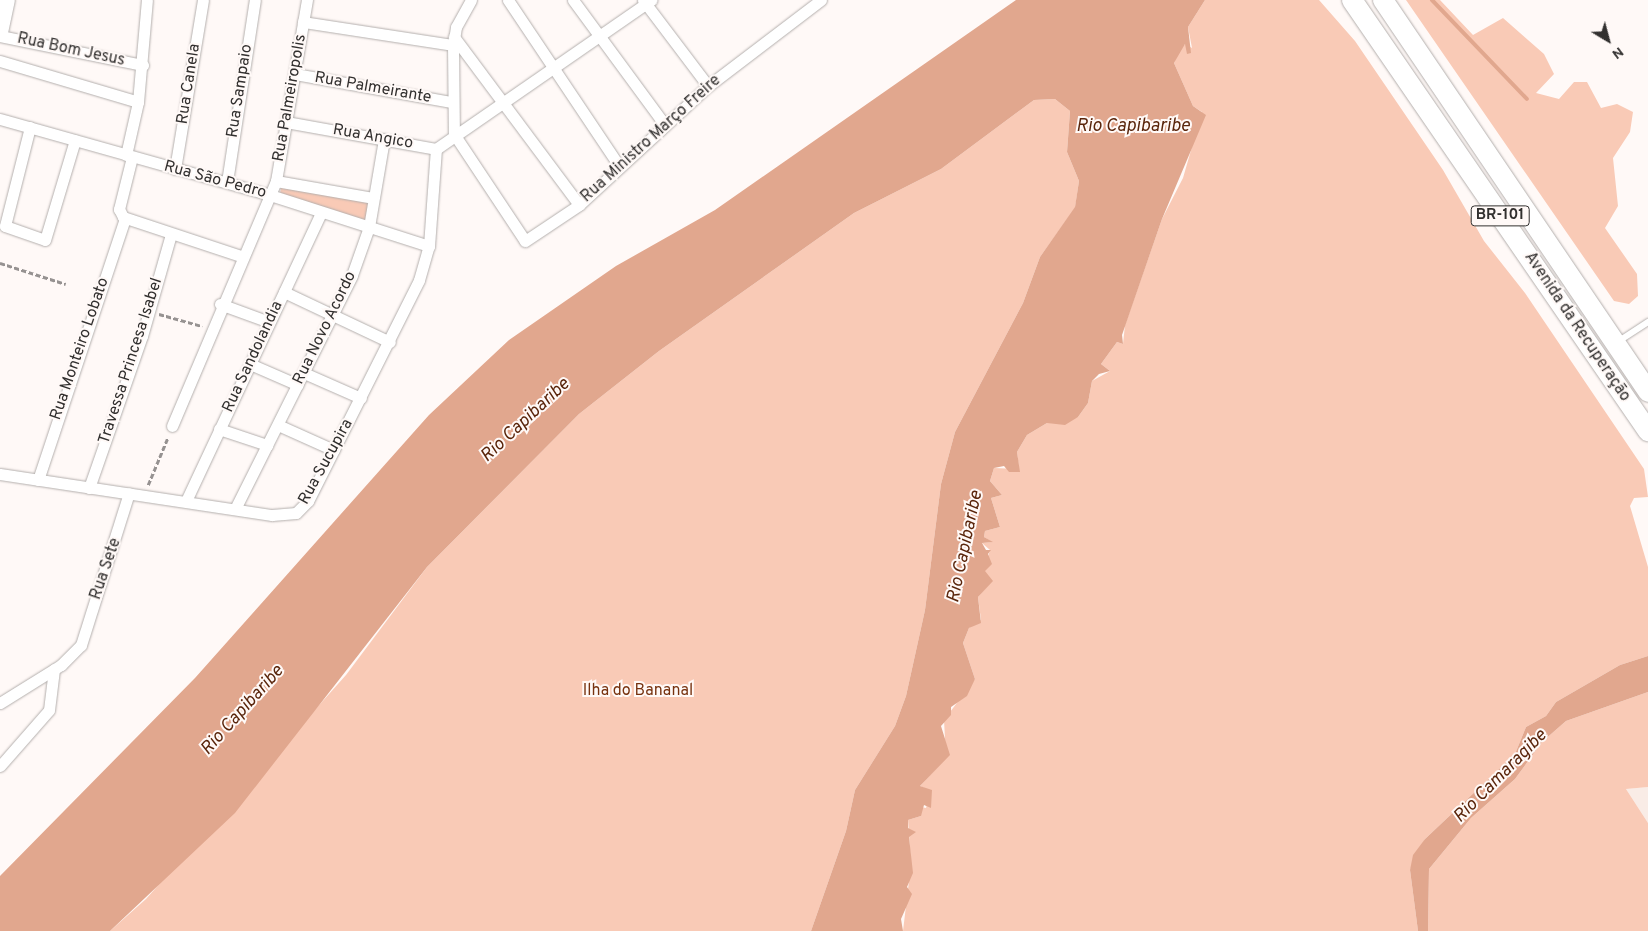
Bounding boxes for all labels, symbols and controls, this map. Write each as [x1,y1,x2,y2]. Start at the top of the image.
north arrow [1583,15,1633,65]
street label: Rua Bom Jesus [15,29,127,71]
street label: Rua Palmeiropolis [269,33,311,163]
street label: Rua Canela [173,42,205,126]
street label: Rua Sampaio [223,43,257,139]
text: N [1608,43,1626,62]
street label: Rua Palmeirante [313,68,433,108]
street label: Rua Ministro Março Freire [577,71,725,207]
water label: Rio Capibaribe [1076,116,1190,138]
street label: Rua Angico [331,120,415,154]
street label: Rua São Pedro [162,157,268,203]
road number: BR-101 [1470,204,1530,228]
street label: Avenida da Recuperação [1520,249,1634,405]
street label: Rua Novo Acordo [289,268,361,388]
street label: Rua Monteiro Lobato [47,275,113,423]
street label: Travessa Princesa Isabel [95,276,167,446]
street label: Rua Sandolandia [219,298,287,416]
water label: Rio Capibaribe [477,374,575,468]
street label: Rua Sucupira [295,416,357,508]
water label: Rio Capibaribe [944,489,988,605]
street label: Rua Sete [87,536,125,602]
water label: Rio Capibaribe [197,661,289,761]
park label: Ilha do Bananal [583,681,693,701]
water label: Rio Camaragibe [1450,726,1552,828]

